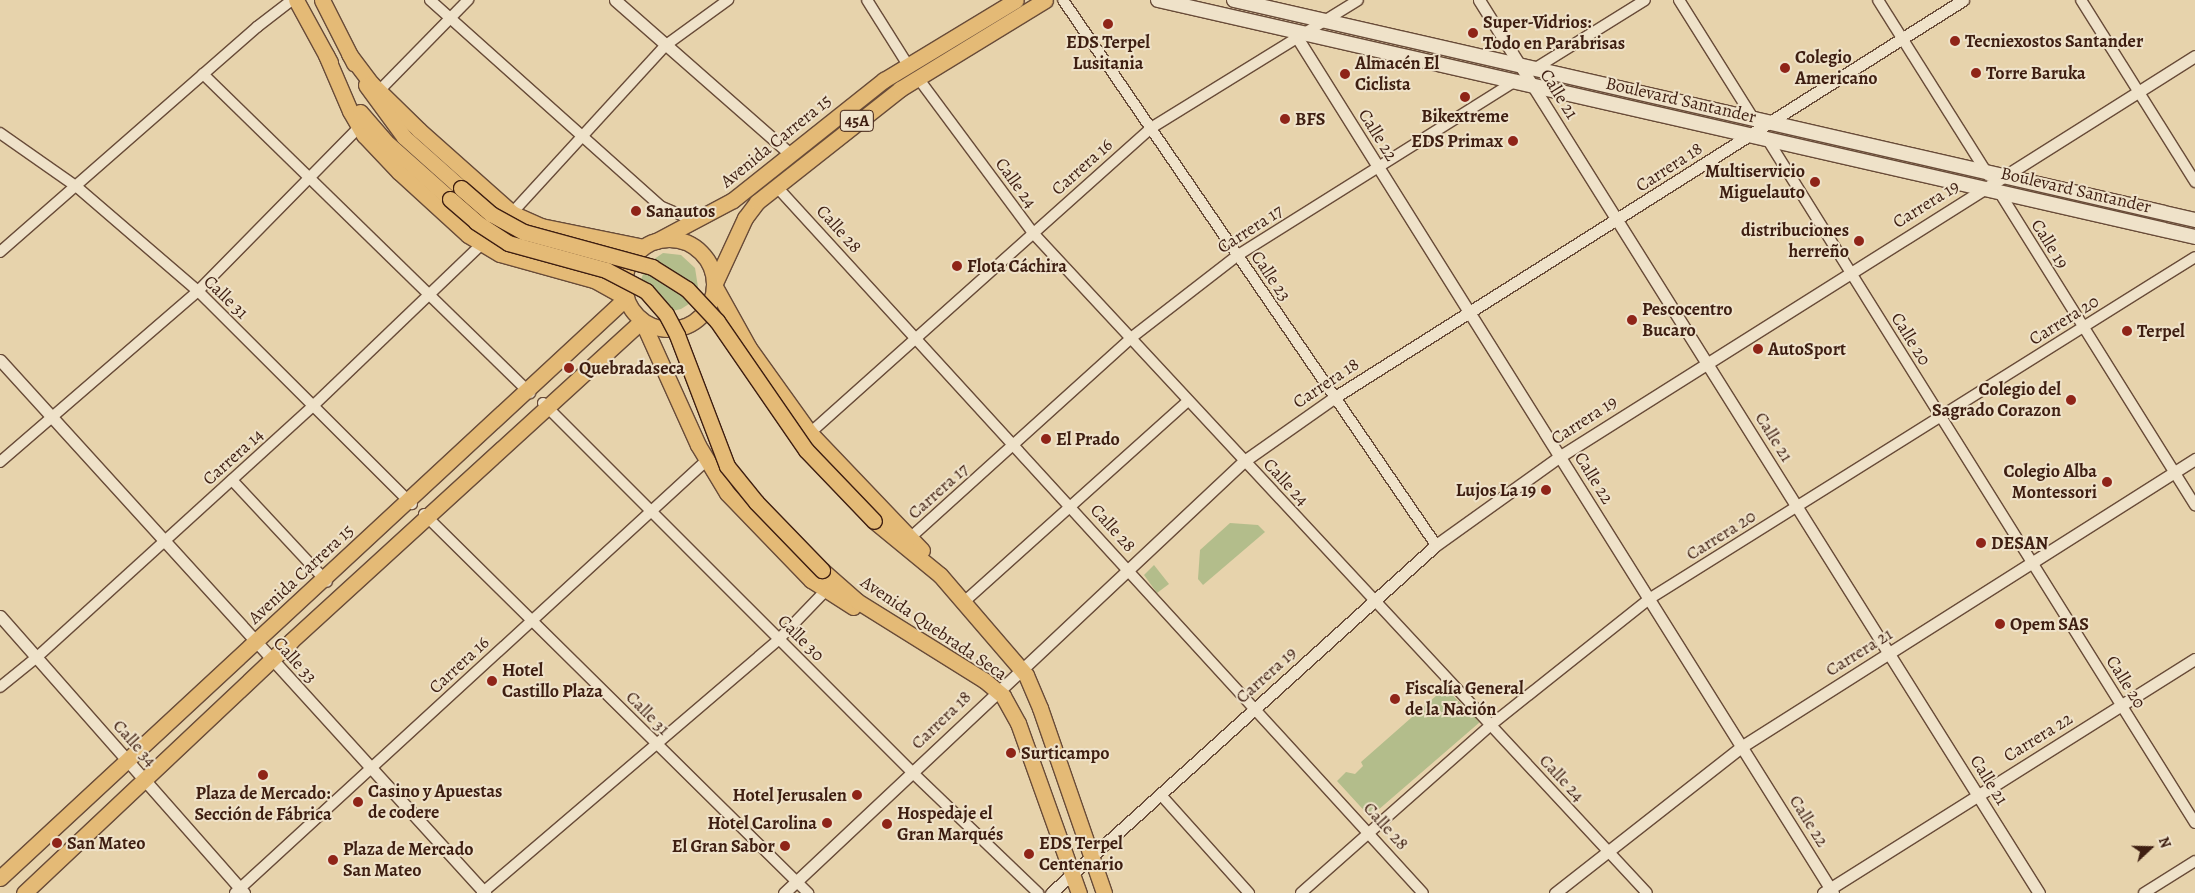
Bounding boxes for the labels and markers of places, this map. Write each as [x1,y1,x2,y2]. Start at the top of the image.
place label: Super-Vidrios: Todo en Parabrisas [1483,12,1625,54]
marker: EDS Terpel Lusitania [1102,18,1114,30]
marker: Super-Vidrios: Todo en Parabrisas [1467,27,1479,39]
place label: Tecniexostos Santander [1965,30,2143,52]
place label: EDS Terpel Lusitania [1066,32,1150,74]
marker: Tecniexostos Santander [1949,35,1961,47]
place label: Colegio Americano [1795,47,1878,90]
place label: Almacén El Ciclista [1355,53,1439,96]
marker: Colegio Americano [1779,62,1791,74]
place label: Torre Baruka [1986,62,2086,84]
marker: Torre Baruka [1970,67,1982,79]
marker: Almacén El Ciclista [1339,68,1351,80]
marker: Bikextreme [1459,91,1471,103]
place label: Bikextreme [1421,105,1509,127]
place label: BFS [1295,108,1326,130]
marker: BFS [1279,113,1291,125]
place label: EDS Primax [1411,130,1503,152]
marker: EDS Primax [1507,135,1519,147]
place label: Multiservicio Miguelauto [1705,161,1805,203]
marker: Multiservicio Miguelauto [1809,176,1821,188]
place label: Sanautos [646,200,715,222]
marker: Sanautos [630,205,642,217]
place label: distribuciones herreño [1741,220,1849,262]
marker: distribuciones herreño [1853,235,1865,247]
place label: Flota Cáchira [967,255,1067,277]
marker: Flota Cáchira [951,260,963,272]
place label: Pescocentro Bucaro [1642,299,1733,342]
marker: Pescocentro Bucaro [1626,314,1638,326]
place label: Terpel [2137,320,2185,342]
marker: Terpel [2121,325,2133,337]
place label: AutoSport [1768,338,1846,360]
marker: AutoSport [1752,343,1764,355]
place label: Quebradaseca [579,357,685,379]
marker: Quebradaseca [563,362,575,374]
place label: Colegio del Sagrado Corazon [1932,379,2061,422]
marker: Colegio del Sagrado Corazon [2065,394,2077,406]
place label: El Prado [1056,428,1120,450]
marker: El Prado [1040,433,1052,445]
place label: Colegio Alba Montessori [2003,461,2097,504]
marker: Colegio Alba Montessori [2101,476,2113,488]
place label: Lujos La 19 [1456,479,1536,501]
marker: Lujos La 19 [1540,484,1552,496]
place label: DESAN [1991,532,2048,554]
marker: DESAN [1975,537,1987,549]
place label: Opem SAS [2010,613,2089,635]
marker: Opem SAS [1994,618,2006,630]
place label: Hotel Castillo Plaza [502,660,603,702]
marker: Hotel Castillo Plaza [486,675,498,687]
place label: Fiscalía General de la Nación [1405,678,1524,721]
marker: Fiscalía General de la Nación [1389,693,1401,705]
place label: Surticampo [1021,742,1109,764]
marker: Surticampo [1005,747,1017,759]
marker: Plaza de Mercado: Sección de Fábrica [257,769,269,781]
place label: Casino y Apuestas de codere [368,781,502,824]
place label: Plaza de Mercado: Sección de Fábrica [194,783,332,826]
place label: Hotel Jerusalen [732,784,847,806]
marker: Hotel Jerusalen [851,789,863,801]
marker: Casino y Apuestas de codere [352,796,364,808]
place label: Hospedaje el Gran Marqués [897,803,1003,846]
place label: Hotel Carolina [707,812,817,834]
marker: Hotel Carolina [821,817,833,829]
marker: Hospedaje el Gran Marqués [881,818,893,830]
place label: San Mateo [67,832,146,854]
place label: EDS Terpel Centenario [1039,833,1123,876]
place label: El Gran Sabor [672,835,775,857]
marker: San Mateo [51,837,63,849]
place label: Plaza de Mercado San Mateo [343,839,474,882]
marker: El Gran Sabor [779,840,791,852]
marker: EDS Terpel Centenario [1023,848,1035,860]
marker: Plaza de Mercado San Mateo [327,854,339,866]

